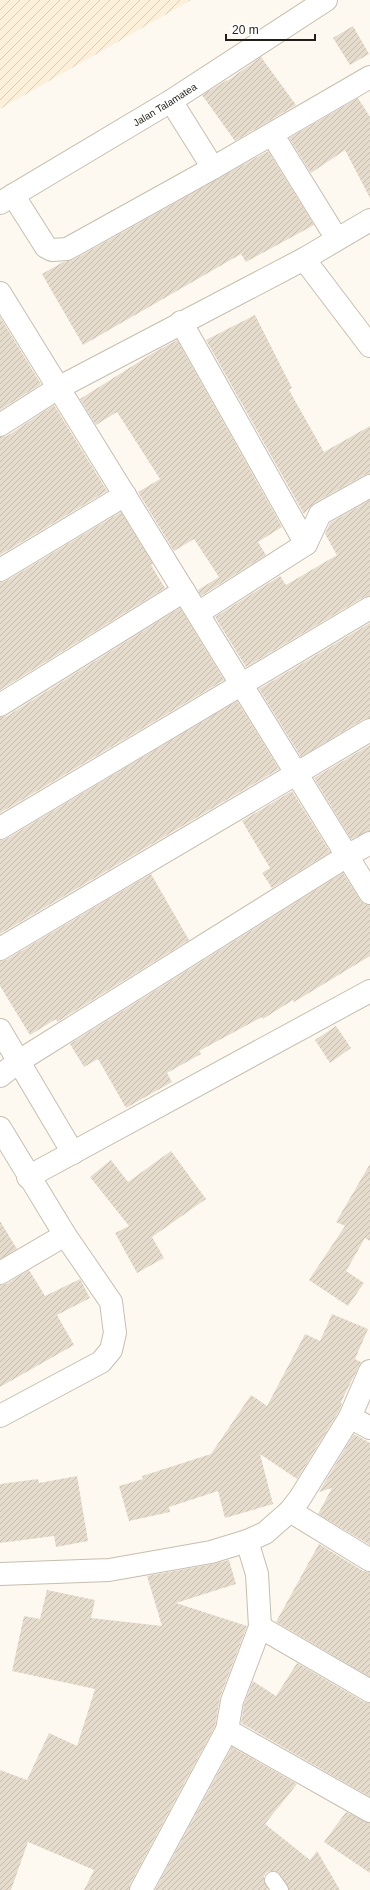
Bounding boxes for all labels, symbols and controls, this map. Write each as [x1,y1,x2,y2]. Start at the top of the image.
scale bar [226,16,315,42]
text: 20 m [232,23,259,37]
street label: Jalan Talamatea [131,81,199,128]

